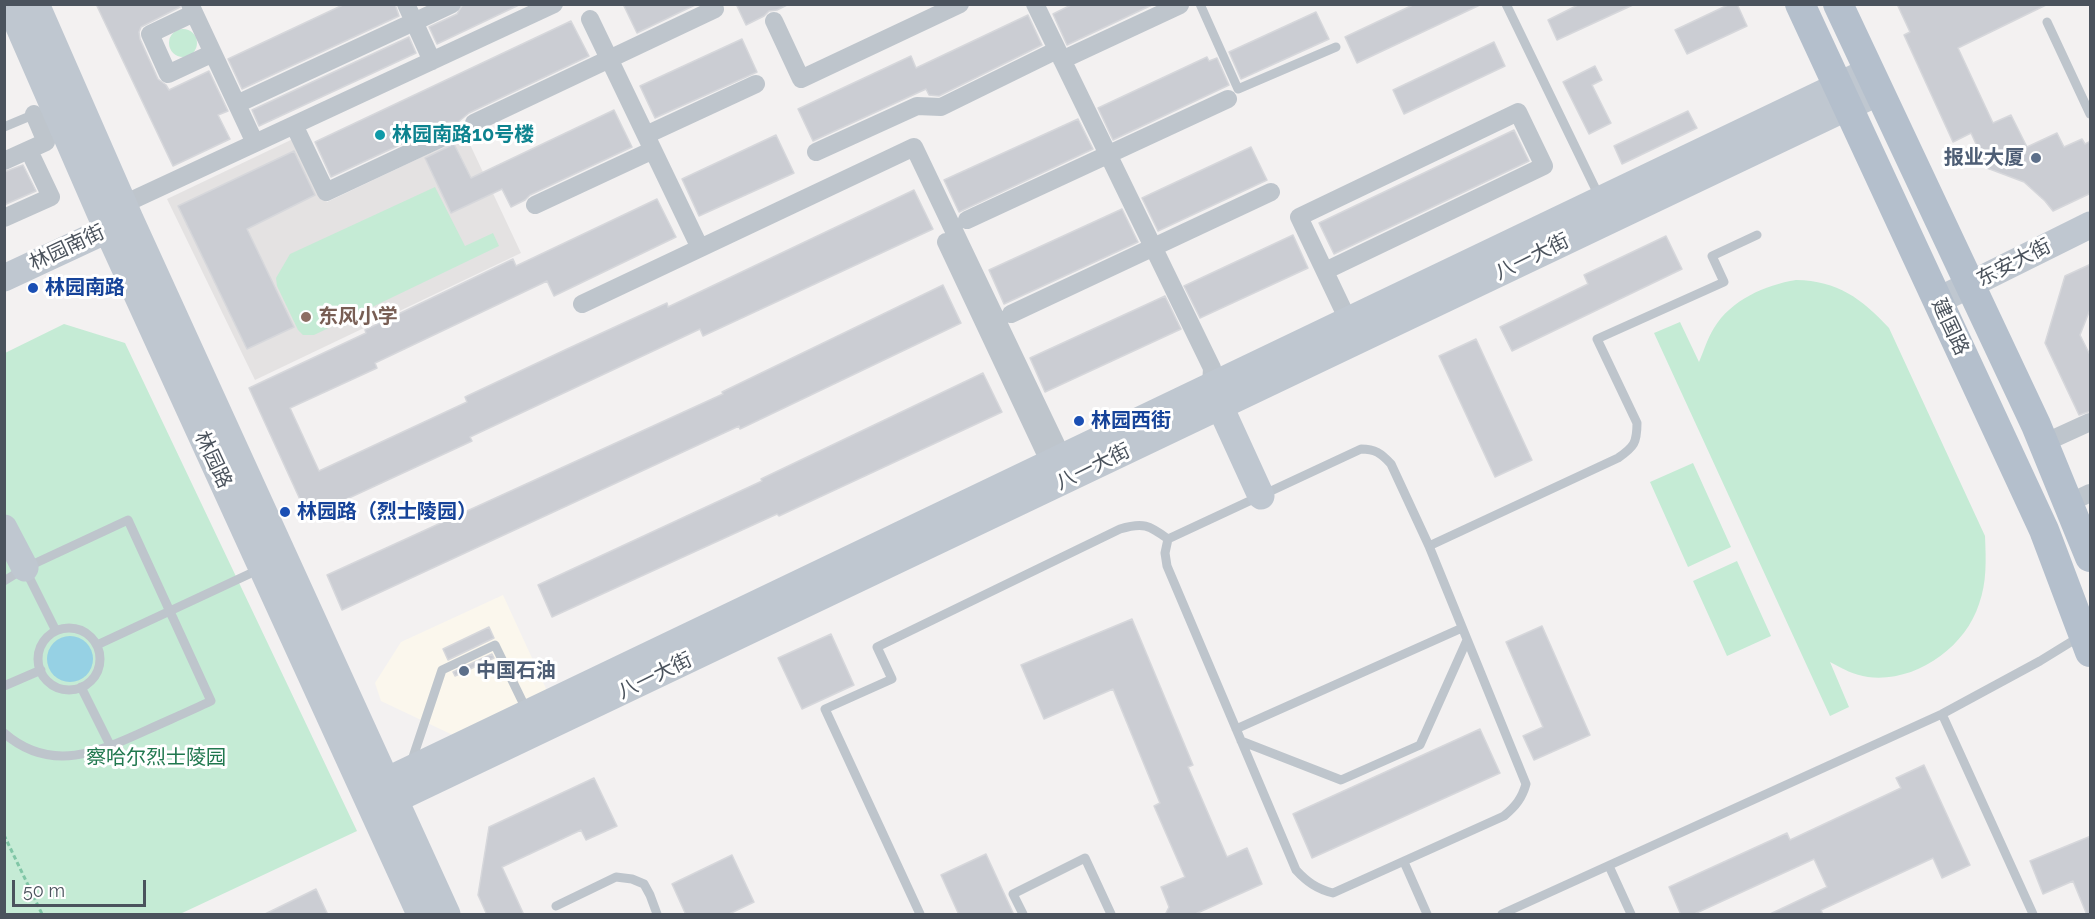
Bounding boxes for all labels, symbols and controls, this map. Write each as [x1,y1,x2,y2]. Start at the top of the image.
place label: 林园南路10号楼 [392,123,534,147]
marker: 林园南路10号楼 [373,128,387,142]
place label: 报业大厦 [1944,146,2024,170]
marker: 报业大厦 [2029,151,2043,165]
street label: 林园南街 [26,220,108,276]
street label: 八一大街 [1491,229,1573,285]
street label: 东安大街 [1973,234,2055,292]
place label: 林园南路 [45,276,125,300]
marker: 林园南路 [26,281,40,295]
street label: 建国路 [1926,295,1974,359]
place label: 东风小学 [318,305,398,329]
marker: 东风小学 [299,310,313,324]
place label: 林园西街 [1091,409,1171,433]
marker: 林园西街 [1072,414,1086,428]
street label: 林园路 [189,428,237,492]
street label: 八一大街 [1052,439,1134,495]
place label: 林园路（烈士陵园） [297,500,477,524]
marker: 林园路（烈士陵园） [278,505,292,519]
street label: 八一大街 [614,648,696,704]
place label: 中国石油 [476,659,556,683]
marker: 中国石油 [457,664,471,678]
park label: 察哈尔烈士陵园 [86,746,226,770]
scale bar [15,868,148,906]
text: 50 m [23,880,65,901]

